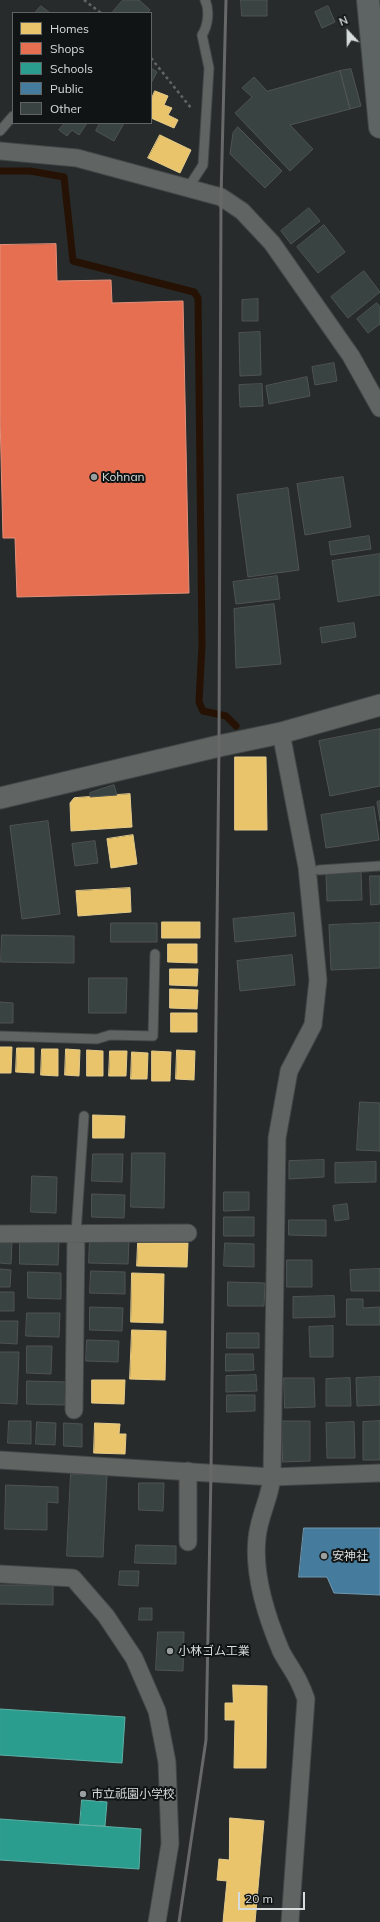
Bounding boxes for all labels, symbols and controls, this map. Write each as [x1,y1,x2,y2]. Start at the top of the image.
legend [12,12,152,124]
north arrow [328,12,368,52]
text: N [337,13,350,29]
text: Homes [50,21,89,36]
text: Shops [50,41,85,56]
text: Schools [50,61,93,76]
text: Public [50,81,84,96]
text: Other [50,101,81,116]
place label: Kohnan [102,470,145,484]
marker: Kohnan [89,472,99,482]
place label: 安神社 [332,1549,368,1563]
marker: 安神社 [319,1551,329,1561]
place label: 小林ゴム工業 [178,1644,250,1658]
marker: 小林ゴム工業 [165,1646,175,1656]
place label: 市立祇園小学校 [91,1787,175,1801]
marker: 市立祇園小学校 [78,1789,88,1799]
scale bar [240,1884,307,1910]
text: 20 m [245,1891,273,1906]

